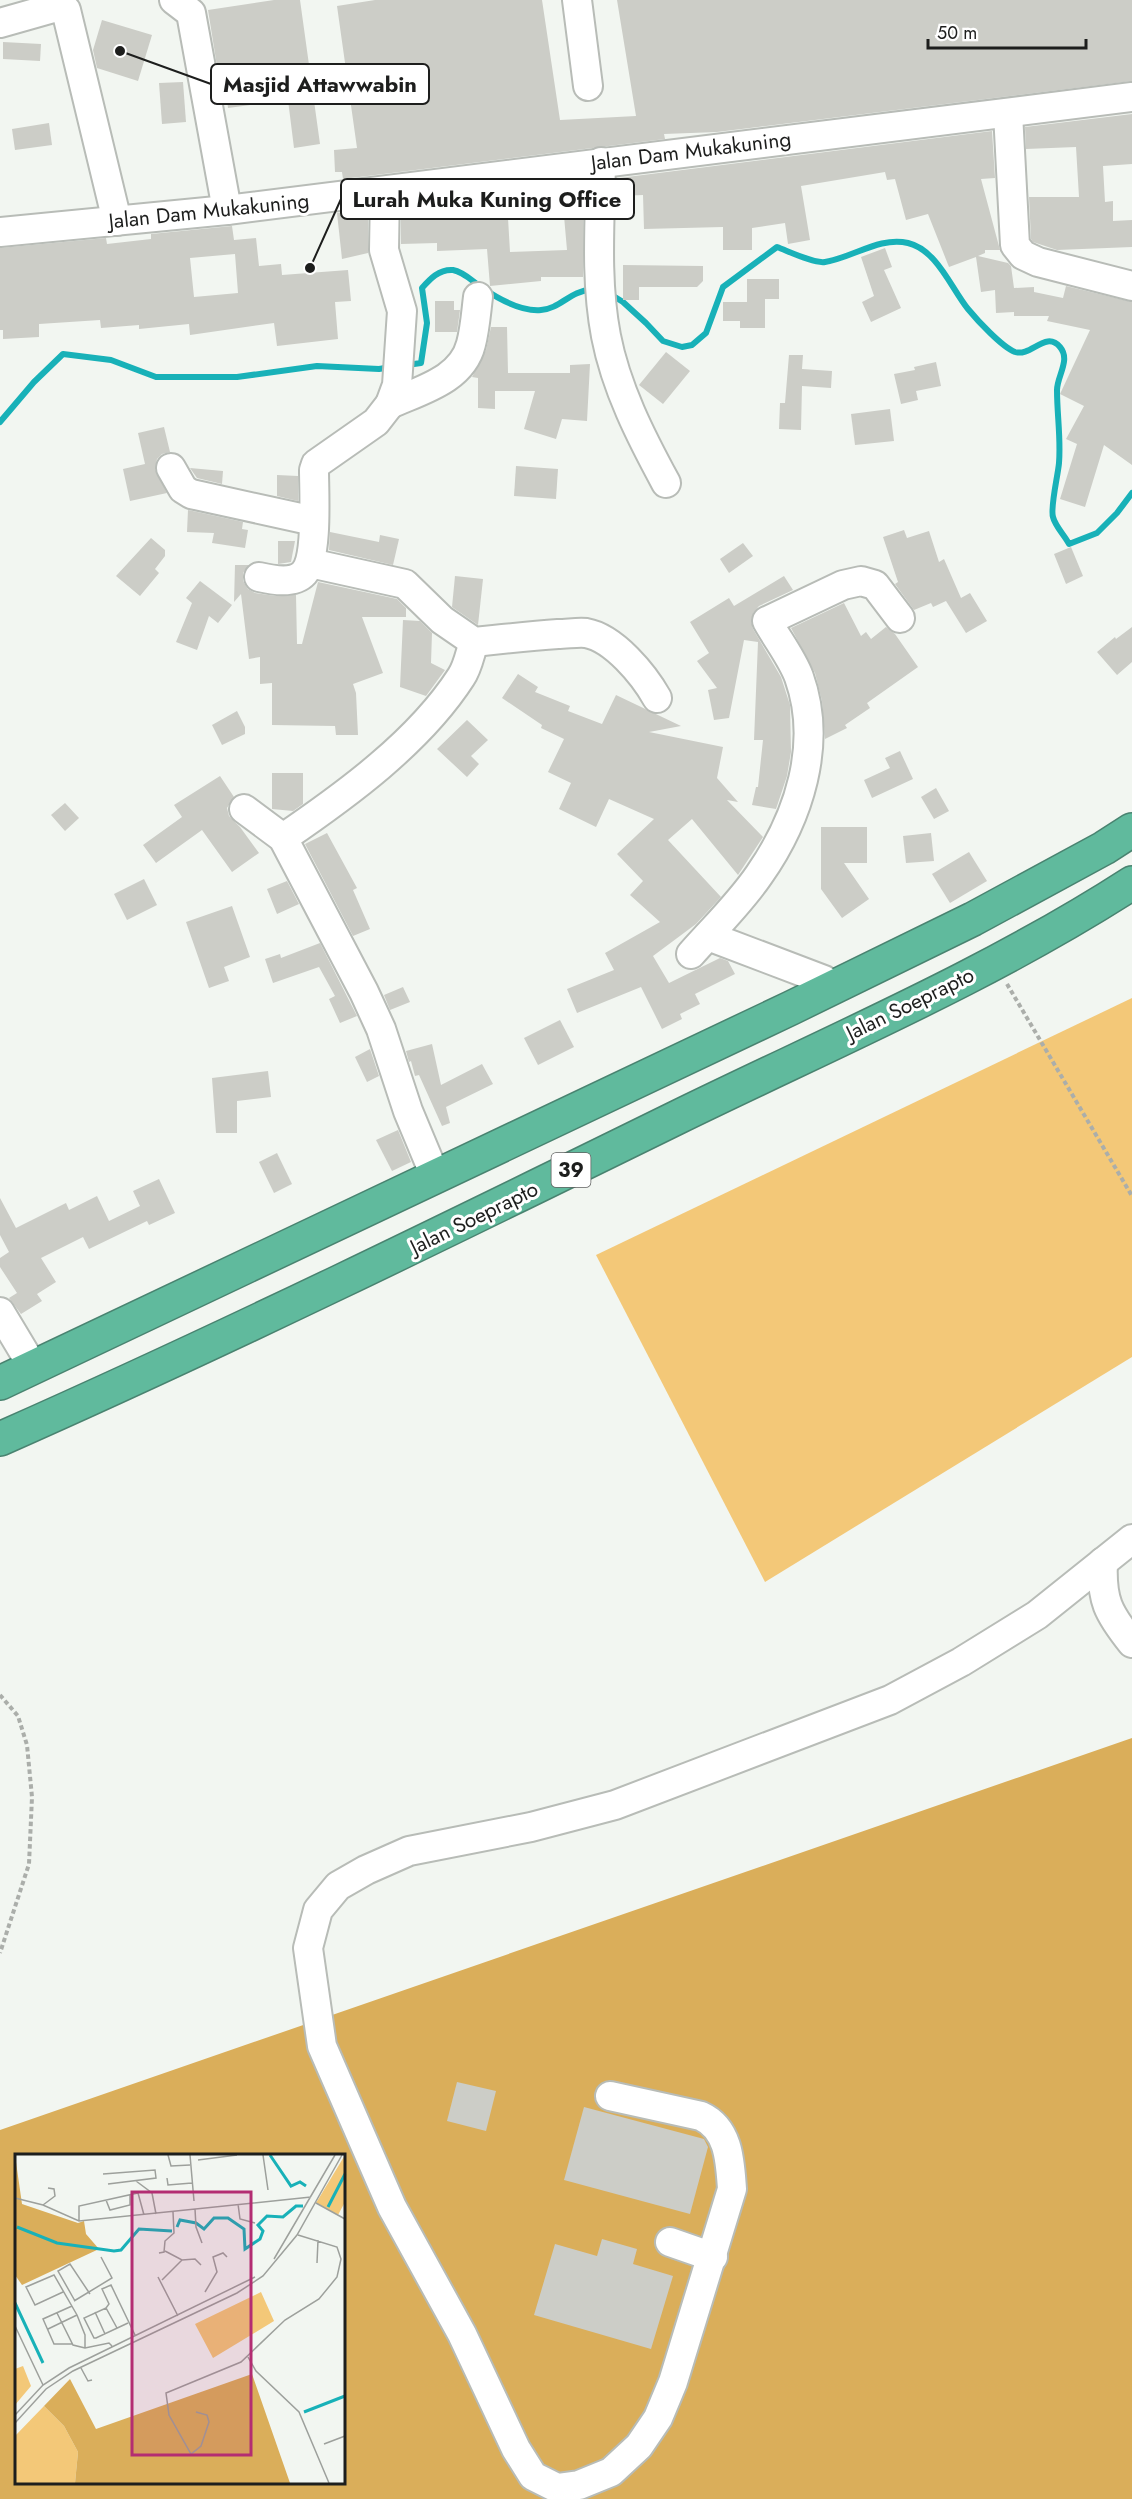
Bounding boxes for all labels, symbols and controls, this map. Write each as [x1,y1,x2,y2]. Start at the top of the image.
scale bar [928,12,1086,50]
text: 50 m [937,20,977,46]
callout: Masjid Attawwabin [211,64,429,104]
text: Masjid Attawwabin [223,68,417,100]
street label: Jalan Dam Mukakuning [586,124,793,179]
callout: Lurah Muka Kuning Office [341,179,634,219]
text: Lurah Muka Kuning Office [353,183,621,215]
street label: Jalan Dam Mukakuning [104,186,311,237]
street label: Jalan Soeprapto [838,960,979,1049]
road number: 39 [552,1153,590,1187]
street label: Jalan Soeprapto [402,1174,543,1263]
inset map [15,2154,345,2484]

